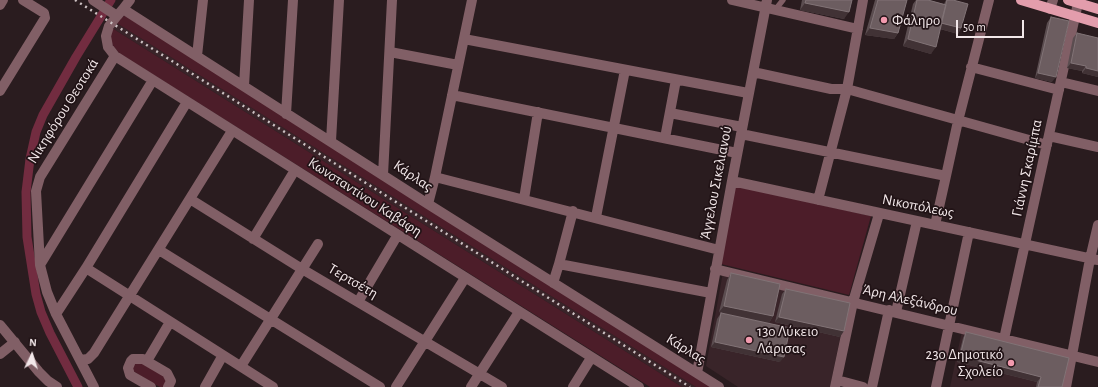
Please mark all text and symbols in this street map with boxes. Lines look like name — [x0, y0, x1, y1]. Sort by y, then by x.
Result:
place label: Φάληρο — [892, 11, 940, 29]
scale bar — [958, 12, 1026, 38]
marker: Φάληρο — [879, 15, 889, 25]
text: 50 m — [963, 21, 986, 33]
street label: Νικηφόρου Θεοτοκά — [23, 55, 103, 167]
street label: Γιάννη Σκαρίμπα — [1008, 118, 1046, 218]
street label: Άγγελου Σικελιανού — [696, 125, 736, 241]
street label: Κωνσταντίνου Καβάφη — [305, 153, 425, 241]
street label: Κάρλας — [390, 156, 436, 196]
street label: Νικοπόλεως — [881, 190, 955, 222]
street label: Τερτσέτη — [325, 260, 381, 302]
street label: Άρη Αλεξάνδρου — [860, 280, 960, 320]
place label: 13ο Λύκειο Λάρισας — [757, 322, 818, 357]
street label: Κάρλας — [663, 330, 709, 368]
north arrow — [12, 335, 52, 375]
marker: 13ο Λύκειο Λάρισας — [744, 335, 754, 345]
text: N — [29, 337, 37, 348]
place label: 23ο Δημοτικό Σχολείο — [926, 345, 1003, 380]
marker: 23ο Δημοτικό Σχολείο — [1006, 358, 1016, 368]

